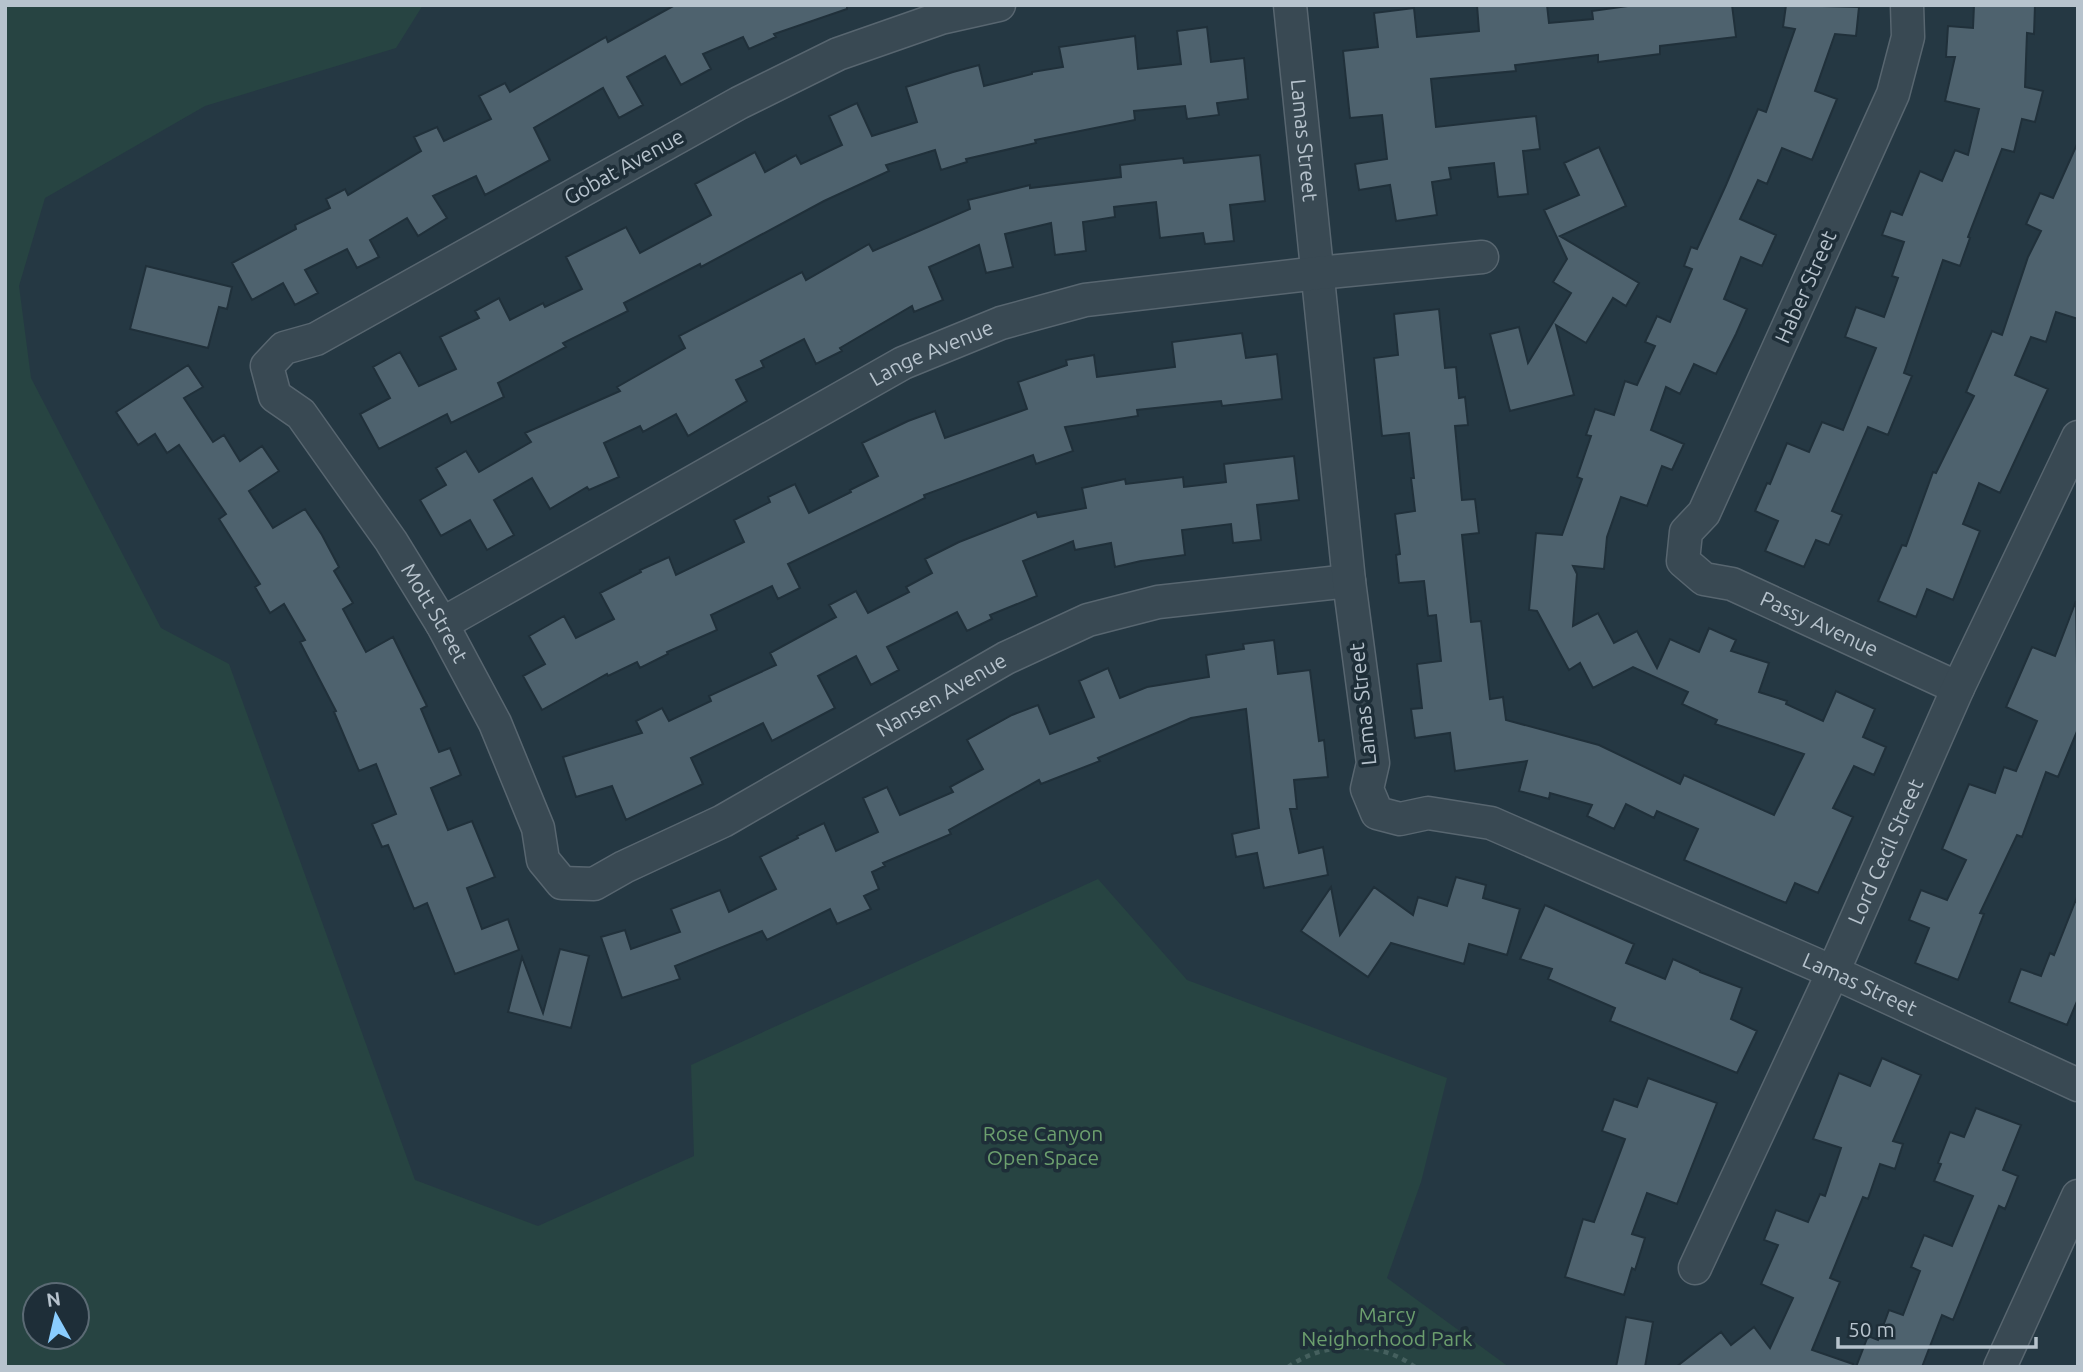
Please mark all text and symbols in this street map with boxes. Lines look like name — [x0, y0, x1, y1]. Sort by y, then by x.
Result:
street label: Lamas Street — [1287, 78, 1323, 203]
street label: Gobat Avenue — [559, 123, 688, 209]
street label: Haber Street — [1770, 227, 1841, 347]
street label: Lange Avenue — [865, 314, 997, 390]
street label: Mott Street — [397, 559, 473, 666]
street label: Passy Avenue — [1757, 586, 1882, 661]
street label: Lamas Street — [1344, 642, 1380, 767]
street label: Nansen Avenue — [872, 647, 1010, 741]
street label: Lord Cecil Street — [1843, 775, 1928, 928]
street label: Lamas Street — [1799, 947, 1921, 1020]
park label: Rose Canyon Open Space — [983, 1121, 1103, 1169]
north arrow — [21, 1281, 91, 1351]
text: N — [45, 1287, 62, 1311]
park label: Marcy Neighorhood Park — [1301, 1302, 1473, 1350]
scale bar — [1838, 1306, 2036, 1350]
text: 50 m — [1848, 1317, 1895, 1341]

